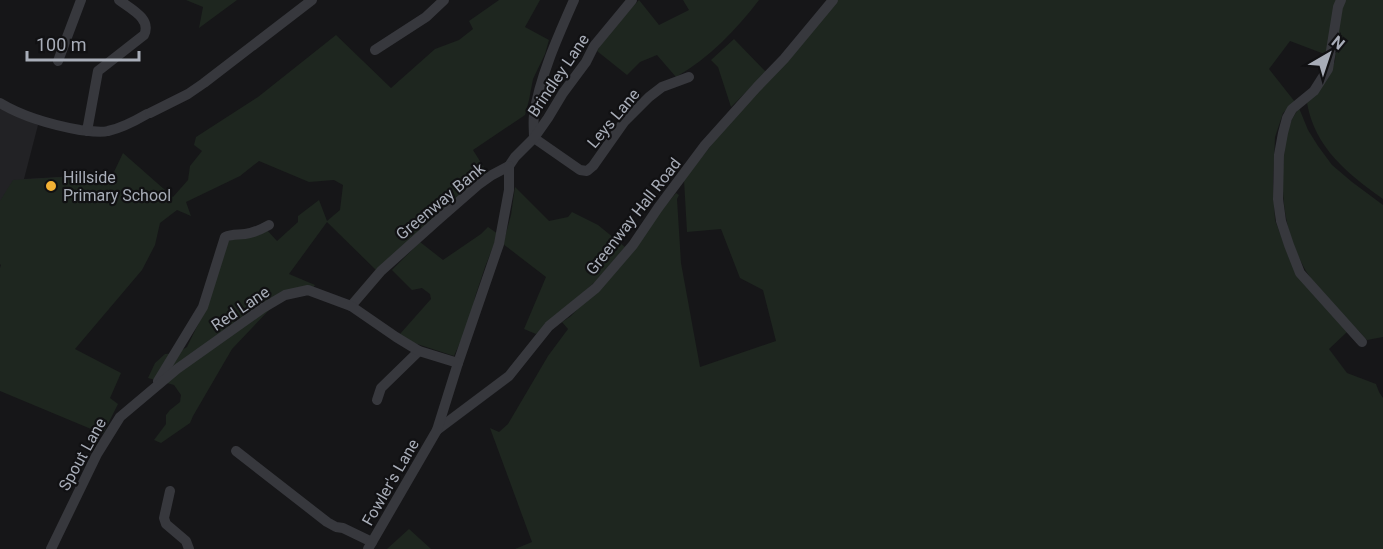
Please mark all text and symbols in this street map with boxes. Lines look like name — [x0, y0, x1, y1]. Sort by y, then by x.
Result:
scale bar — [27, 24, 140, 62]
north arrow — [1299, 24, 1359, 84]
street label: Brindley Lane — [524, 30, 593, 120]
text: N — [1328, 32, 1348, 54]
text: 100 m — [36, 34, 87, 55]
street label: Leys Lane — [583, 85, 644, 152]
street label: Greenway Hall Road — [582, 154, 685, 278]
street label: Greenway Bank — [392, 158, 489, 244]
place label: Hillside Primary School — [63, 168, 171, 205]
marker: Hillside Primary School — [44, 179, 58, 193]
street label: Red Lane — [208, 282, 273, 335]
street label: Spout Lane — [55, 415, 110, 494]
street label: Fowler's Lane — [358, 436, 423, 529]

